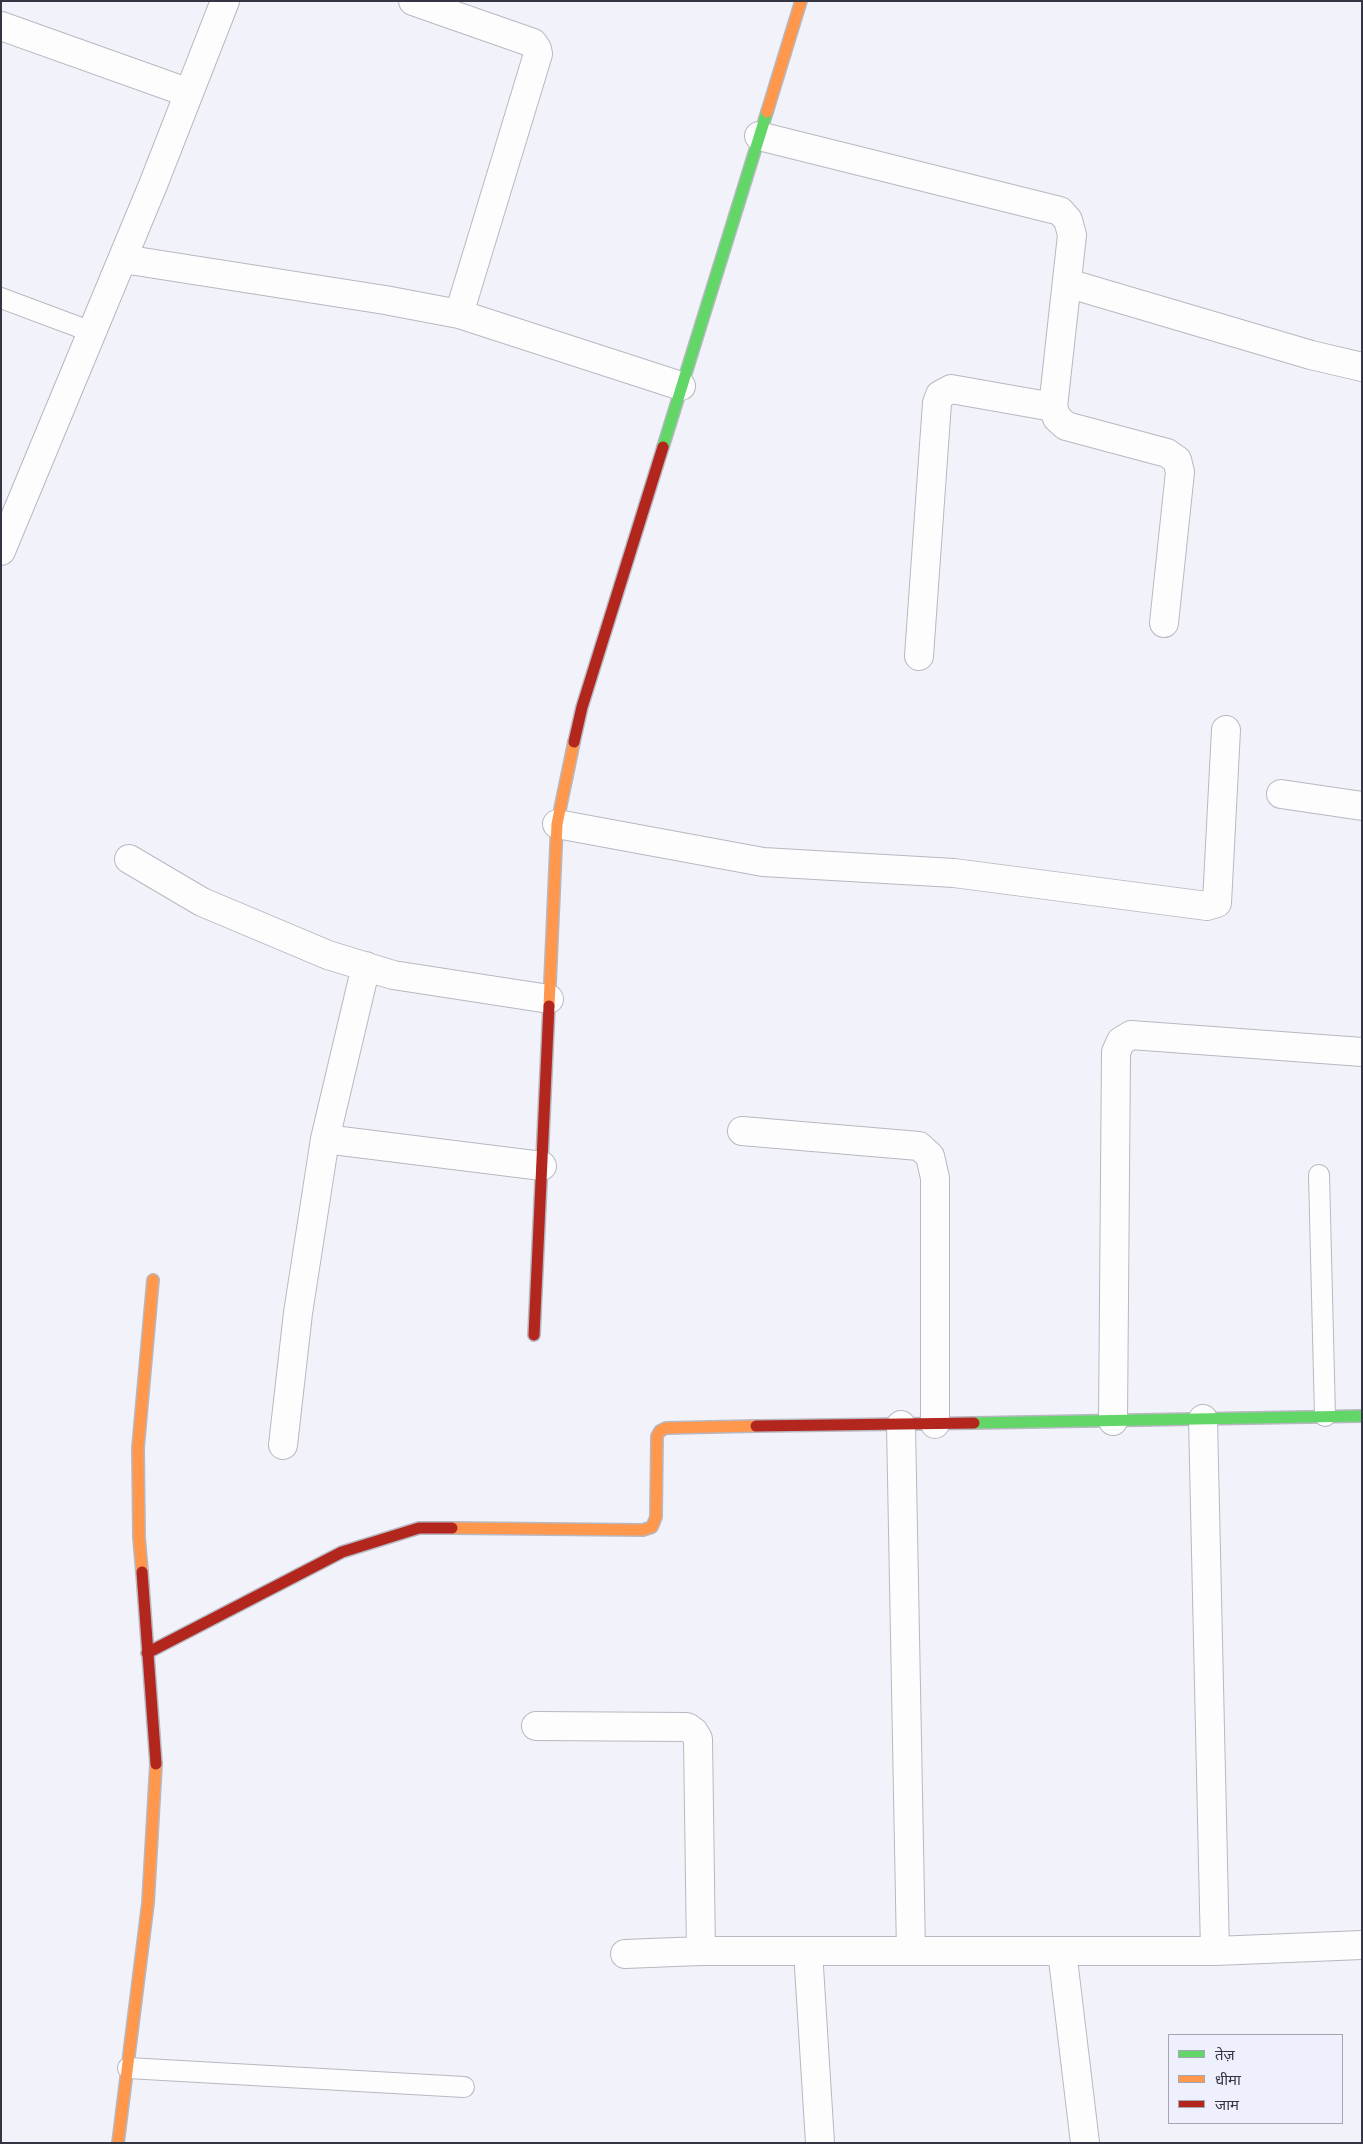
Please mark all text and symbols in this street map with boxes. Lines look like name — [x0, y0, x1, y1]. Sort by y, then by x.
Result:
legend — [1168, 2034, 1343, 2124]
text: तेज़ — [1215, 2042, 1235, 2065]
text: धीमा — [1215, 2067, 1241, 2090]
text: जाम — [1215, 2092, 1239, 2115]

